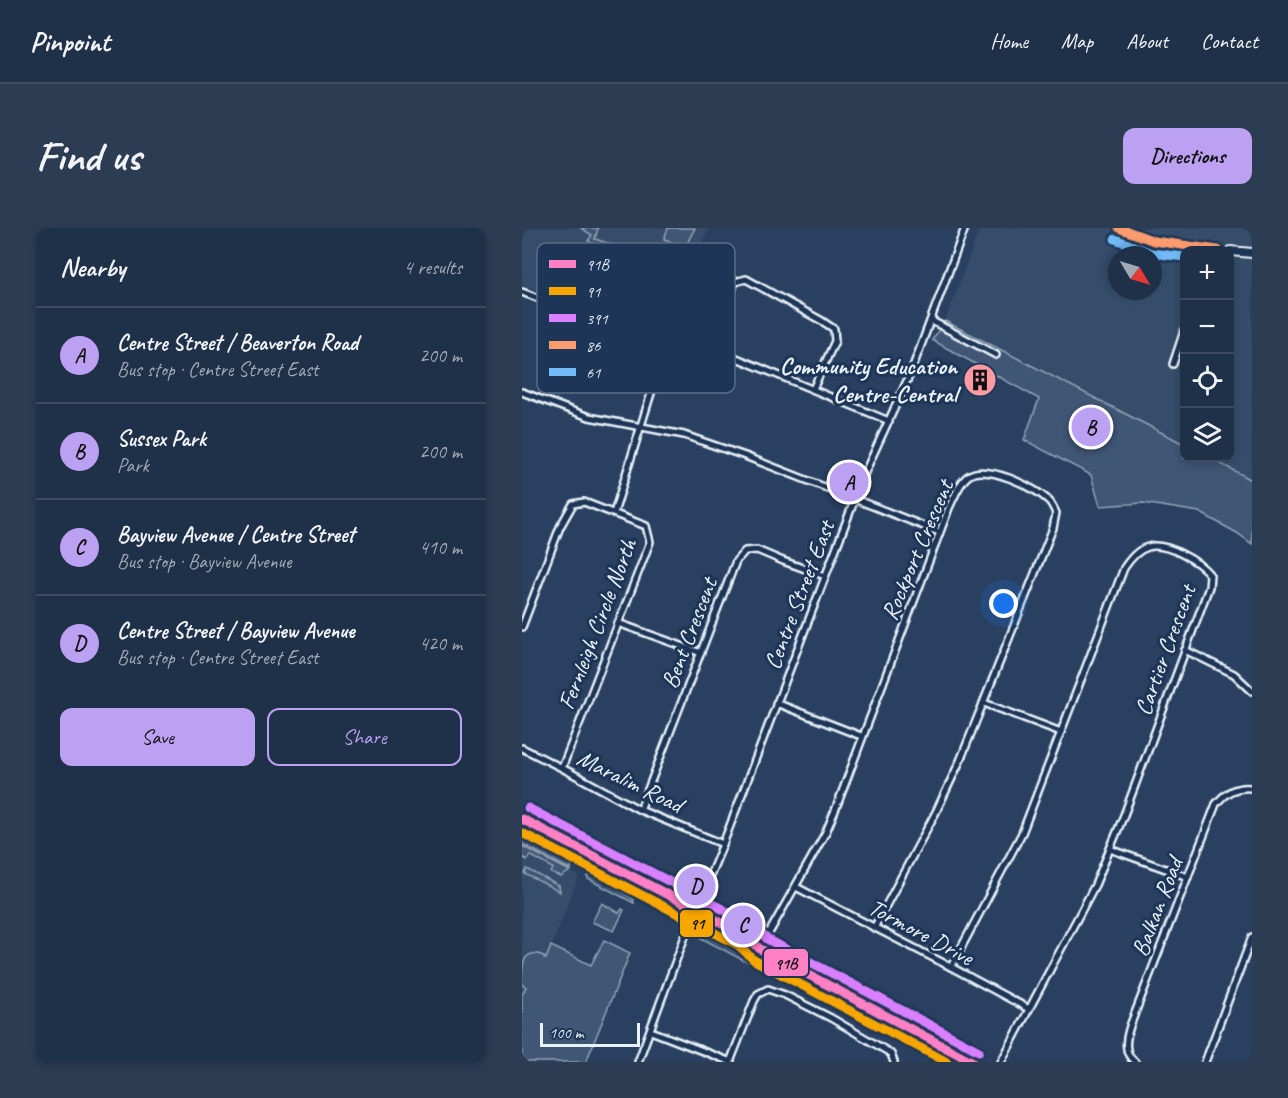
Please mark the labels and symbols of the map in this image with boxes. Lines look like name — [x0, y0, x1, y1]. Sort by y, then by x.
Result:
legend — [537, 243, 735, 393]
north arrow — [1108, 246, 1162, 300]
text: 91B — [586, 255, 610, 275]
text: 91 — [586, 282, 601, 302]
text: 391 — [586, 309, 608, 329]
text: 86 — [586, 336, 601, 356]
place label: Community Education Centre-Central — [780, 351, 962, 409]
building icon: Community Education Centre-Central — [962, 362, 998, 398]
text: 61 — [586, 363, 601, 383]
pin: B — [1072, 404, 1110, 450]
pin: A — [830, 460, 868, 504]
street label: Rockport Crescent — [874, 474, 961, 625]
street label: Centre Street East — [757, 515, 842, 674]
street label: Fernleigh Circle North — [551, 533, 644, 714]
street label: Bent Crescent — [654, 572, 725, 693]
street label: Cartier Crescent — [1128, 579, 1203, 719]
your location — [989, 589, 1018, 618]
street label: Maralim Road — [572, 743, 691, 821]
street label: Balkan Road — [1125, 850, 1191, 960]
pin: D — [676, 864, 716, 908]
street label: Tormore Drive — [863, 892, 981, 973]
pin: C — [724, 902, 762, 948]
line badge: 91 — [679, 909, 714, 938]
text: 91 — [690, 914, 706, 934]
line badge: 91B — [763, 948, 809, 977]
text: 91B — [775, 954, 799, 974]
scale bar — [540, 1020, 640, 1048]

